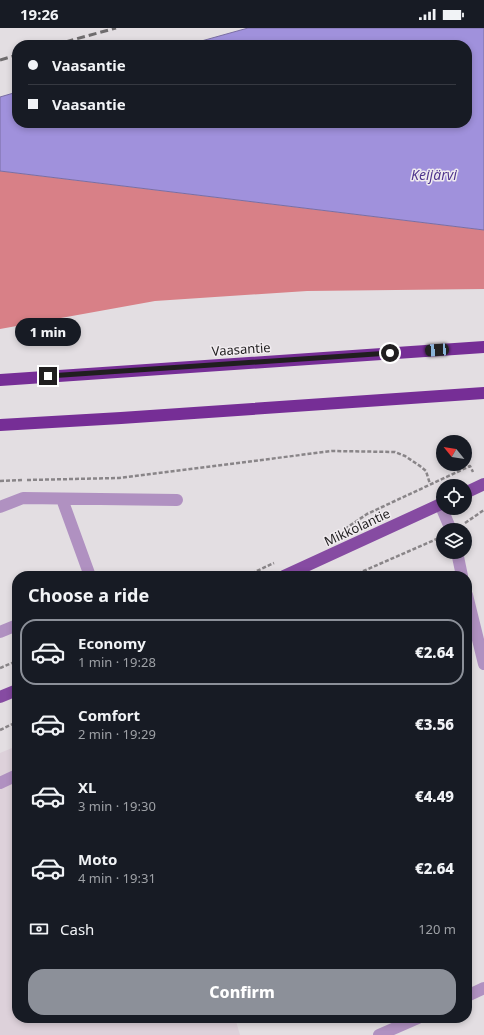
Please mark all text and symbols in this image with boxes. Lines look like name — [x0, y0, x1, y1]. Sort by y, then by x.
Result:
text: 19:26 — [20, 4, 59, 24]
text: Vaasantie — [52, 55, 126, 75]
text: Vaasantie — [52, 94, 126, 114]
water label: Keijärvi — [411, 165, 457, 184]
callout: 1 min — [15, 318, 81, 346]
text: 1 min — [30, 323, 66, 341]
street label: Vaasantie — [211, 338, 271, 360]
car — [425, 343, 449, 357]
route start — [381, 344, 399, 362]
route end — [39, 367, 57, 385]
north arrow — [436, 435, 472, 471]
map controls — [436, 435, 472, 559]
button: locate — [436, 479, 472, 515]
street label: Mikkolantie — [321, 504, 393, 550]
button: layers — [436, 523, 472, 559]
text: Choose a ride — [28, 583, 149, 607]
text: Economy — [78, 633, 146, 653]
icon: car — [30, 634, 66, 670]
text: €2.64 — [415, 642, 454, 662]
text: 1 min · 19:28 — [78, 653, 156, 671]
text: Comfort — [78, 705, 140, 725]
icon: car — [30, 706, 66, 742]
text: €3.56 — [415, 714, 454, 734]
text: 2 min · 19:29 — [78, 725, 156, 743]
text: XL — [78, 777, 96, 797]
icon: car — [30, 778, 66, 814]
text: €4.49 — [415, 786, 454, 806]
text: 3 min · 19:30 — [78, 797, 156, 815]
text: Moto — [78, 849, 117, 869]
icon: car — [30, 850, 66, 886]
text: €2.64 — [415, 858, 454, 878]
text: 4 min · 19:31 — [78, 869, 156, 887]
icon: cash — [28, 918, 50, 940]
text: Cash — [60, 919, 94, 939]
text: 120 m — [418, 920, 456, 938]
button: Confirm — [28, 969, 456, 1015]

